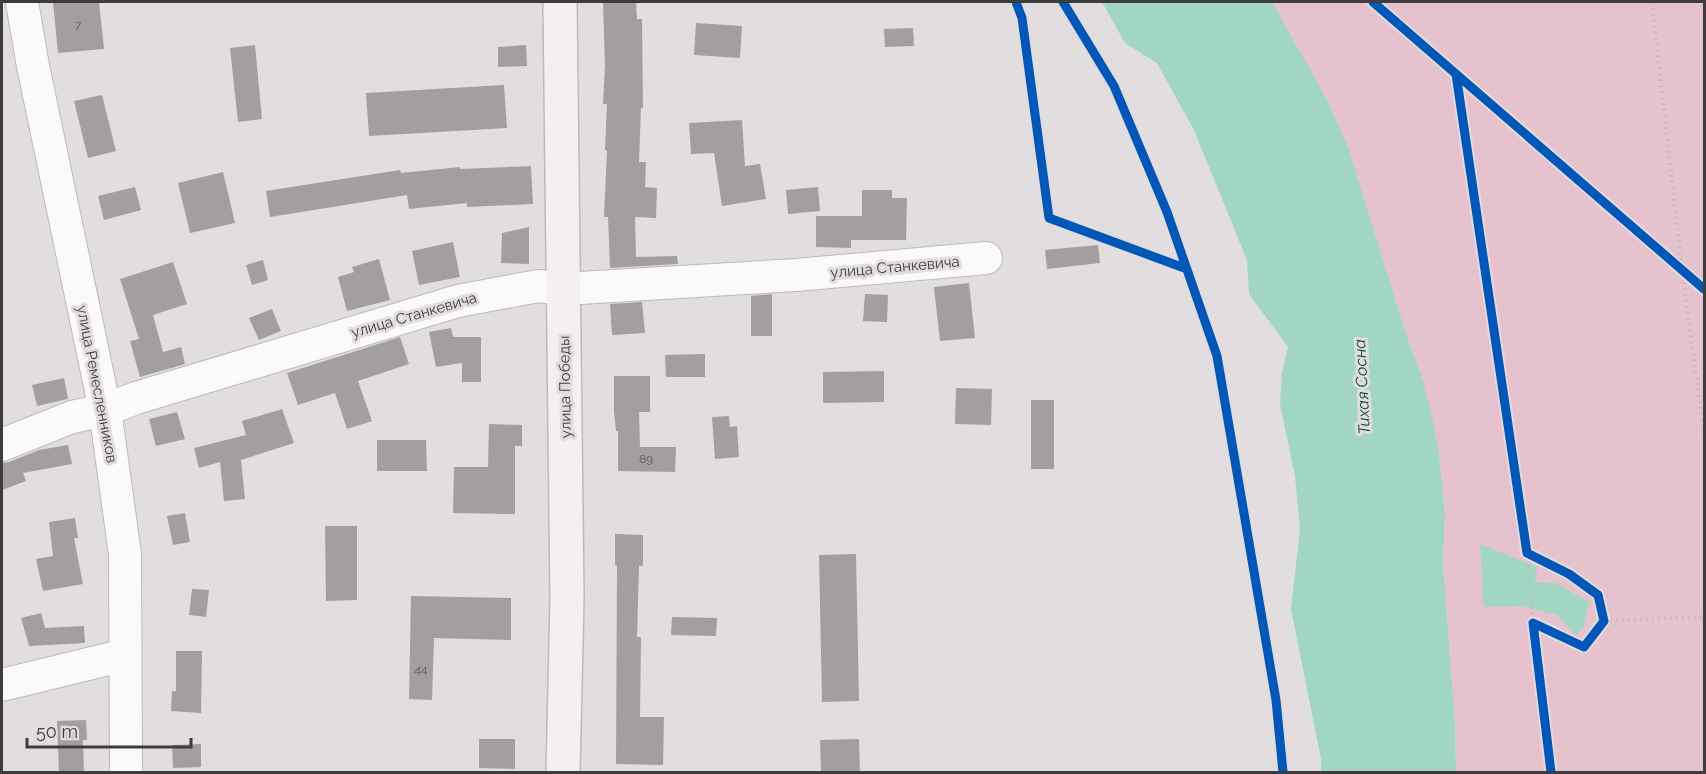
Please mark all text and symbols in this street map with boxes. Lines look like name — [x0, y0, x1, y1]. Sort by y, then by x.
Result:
house number: 7 — [75, 18, 82, 32]
street label: улица Станкевича — [830, 252, 960, 282]
street label: улица Станкевича — [349, 288, 479, 342]
street label: улица Ремесленников — [73, 304, 121, 464]
street label: улица Победы — [555, 335, 575, 439]
water label: Тихая Сосна — [1350, 338, 1374, 435]
house number: 89 — [639, 452, 653, 466]
house number: 44 — [414, 662, 428, 676]
scale bar — [27, 711, 190, 749]
text: 50 m — [36, 721, 78, 742]

